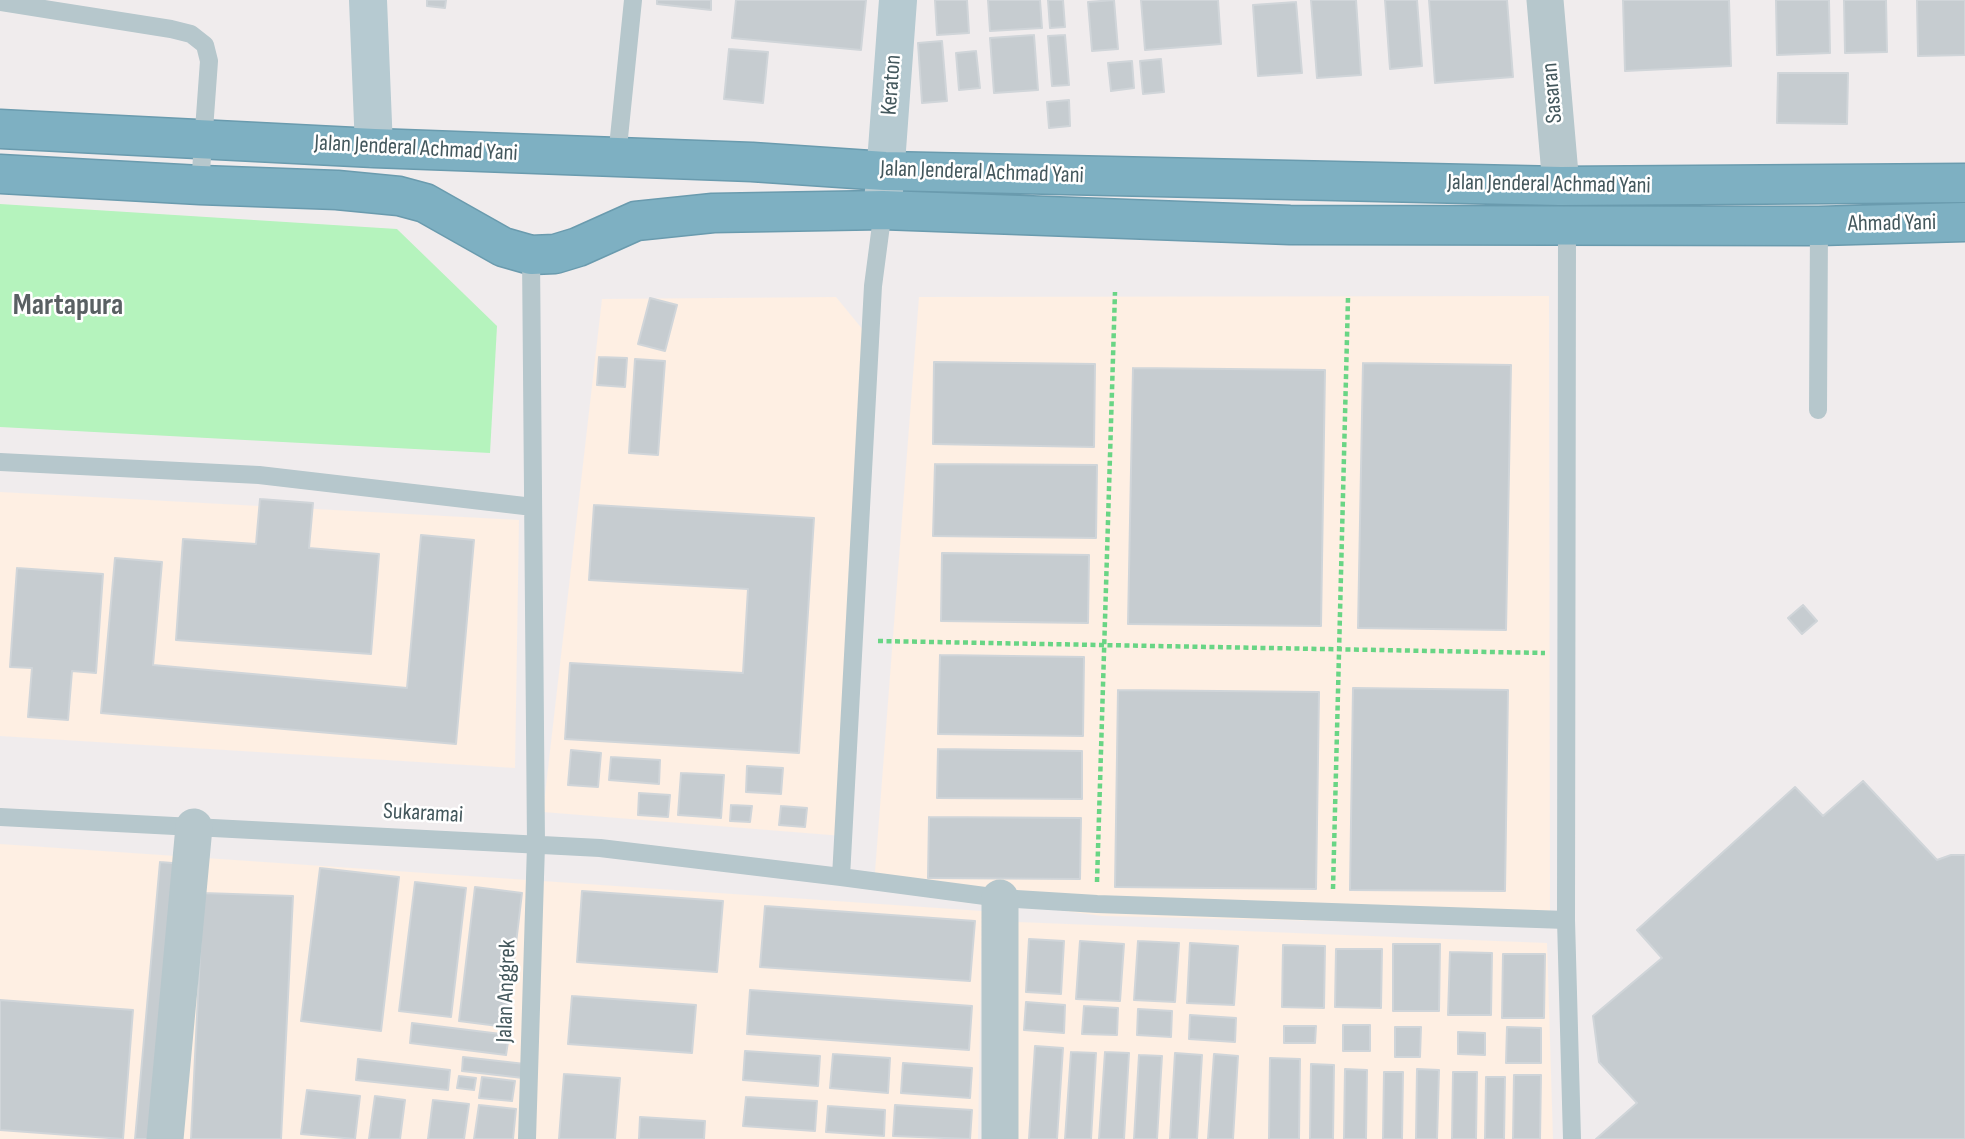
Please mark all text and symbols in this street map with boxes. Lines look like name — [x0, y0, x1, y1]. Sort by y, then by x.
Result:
street label: Keraton — [876, 54, 908, 116]
street label: Sasaran — [1537, 62, 1569, 124]
street label: Jalan Jenderal Achmad Yani — [314, 130, 518, 168]
street label: Jalan Jenderal Achmad Yani — [880, 156, 1084, 190]
street label: Jalan Jenderal Achmad Yani — [1447, 169, 1651, 201]
street label: Ahmad Yani — [1848, 209, 1936, 239]
district label: Martapura — [13, 288, 123, 324]
street label: Sukaramai — [382, 798, 464, 830]
street label: Jalan Anggrek — [491, 939, 523, 1043]

